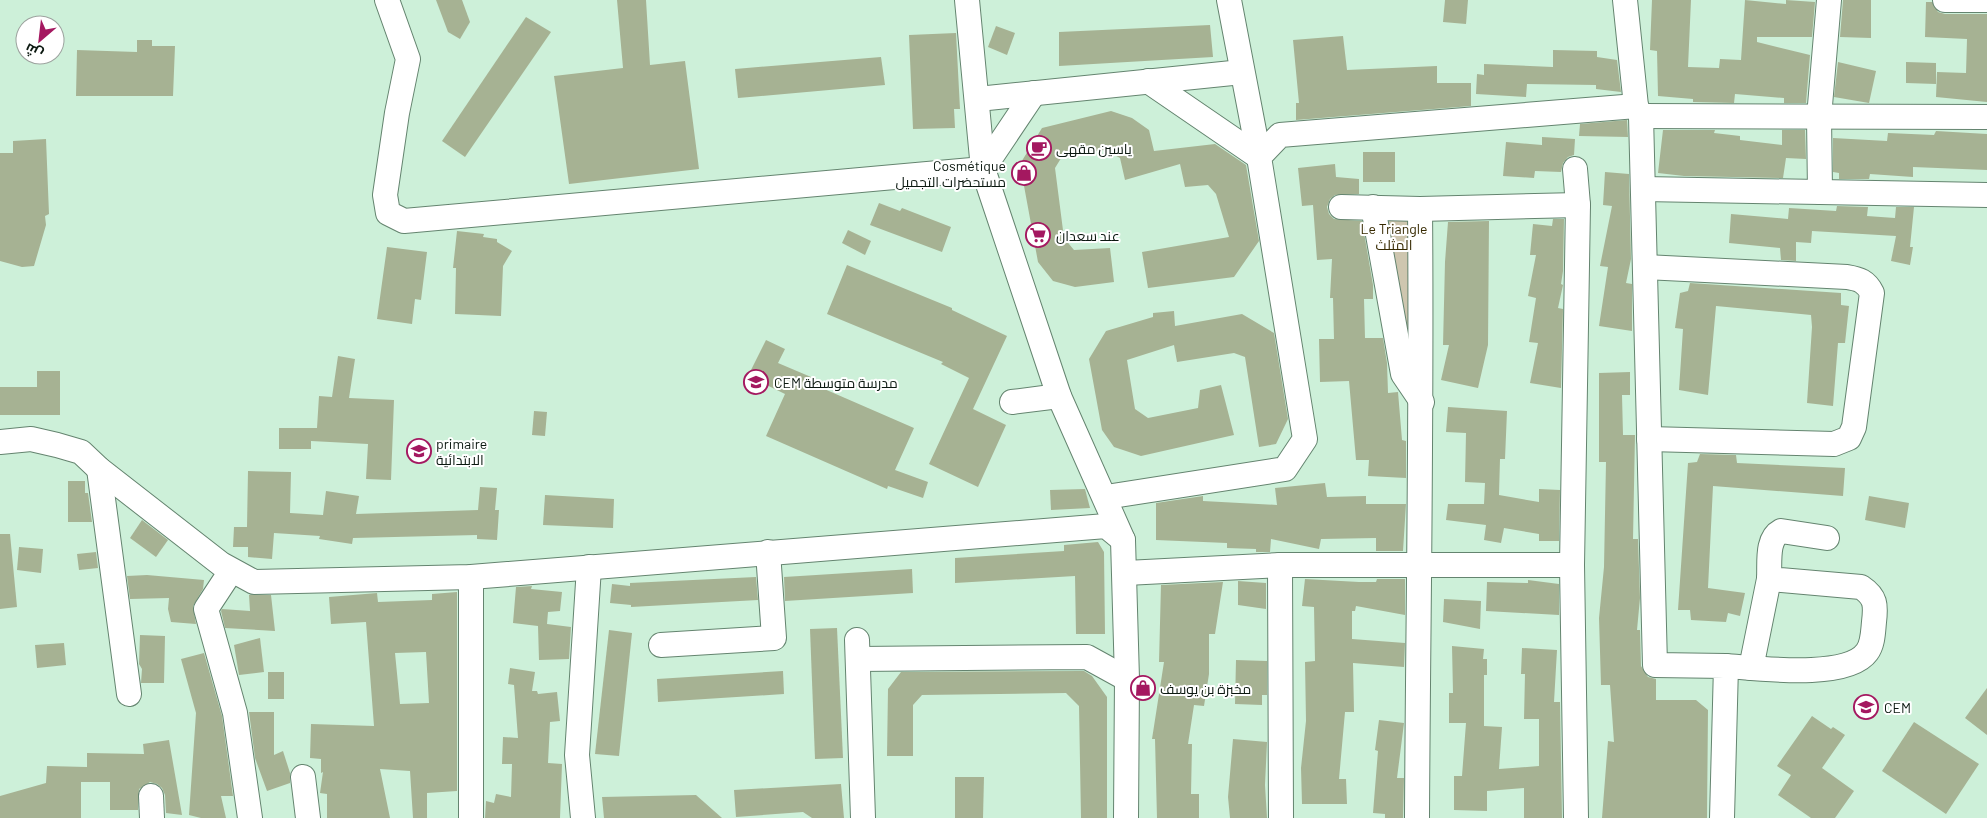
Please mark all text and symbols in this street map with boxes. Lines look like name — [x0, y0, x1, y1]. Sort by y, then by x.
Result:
north arrow — [15, 15, 65, 65]
text: ش — [22, 39, 46, 64]
cafe icon: ياسين مقهى — [1026, 135, 1052, 161]
place label: ياسين مقهى — [1056, 140, 1132, 157]
place label: Cosmétique مستحضرات التجميل — [896, 157, 1006, 190]
shop icon: Cosmétique مستحضرات التجميل — [1011, 160, 1037, 186]
park label: Le Triangle المثلث — [1361, 220, 1427, 253]
supermarket icon: عند سعدان — [1025, 222, 1051, 248]
place label: عند سعدان — [1056, 227, 1120, 244]
school or university icon: CEM مدرسة متوسطة — [743, 369, 769, 395]
place label: CEM مدرسة متوسطة — [774, 374, 898, 391]
place label: primaire الابتدائية — [436, 435, 487, 468]
school or university icon: primaire الابتدائية — [406, 438, 432, 464]
shop icon: مخبزة بن یوسف — [1130, 675, 1156, 701]
place label: مخبزة بن یوسف — [1160, 680, 1251, 697]
school or university icon: CEM — [1853, 694, 1879, 720]
place label: CEM — [1884, 699, 1911, 716]

